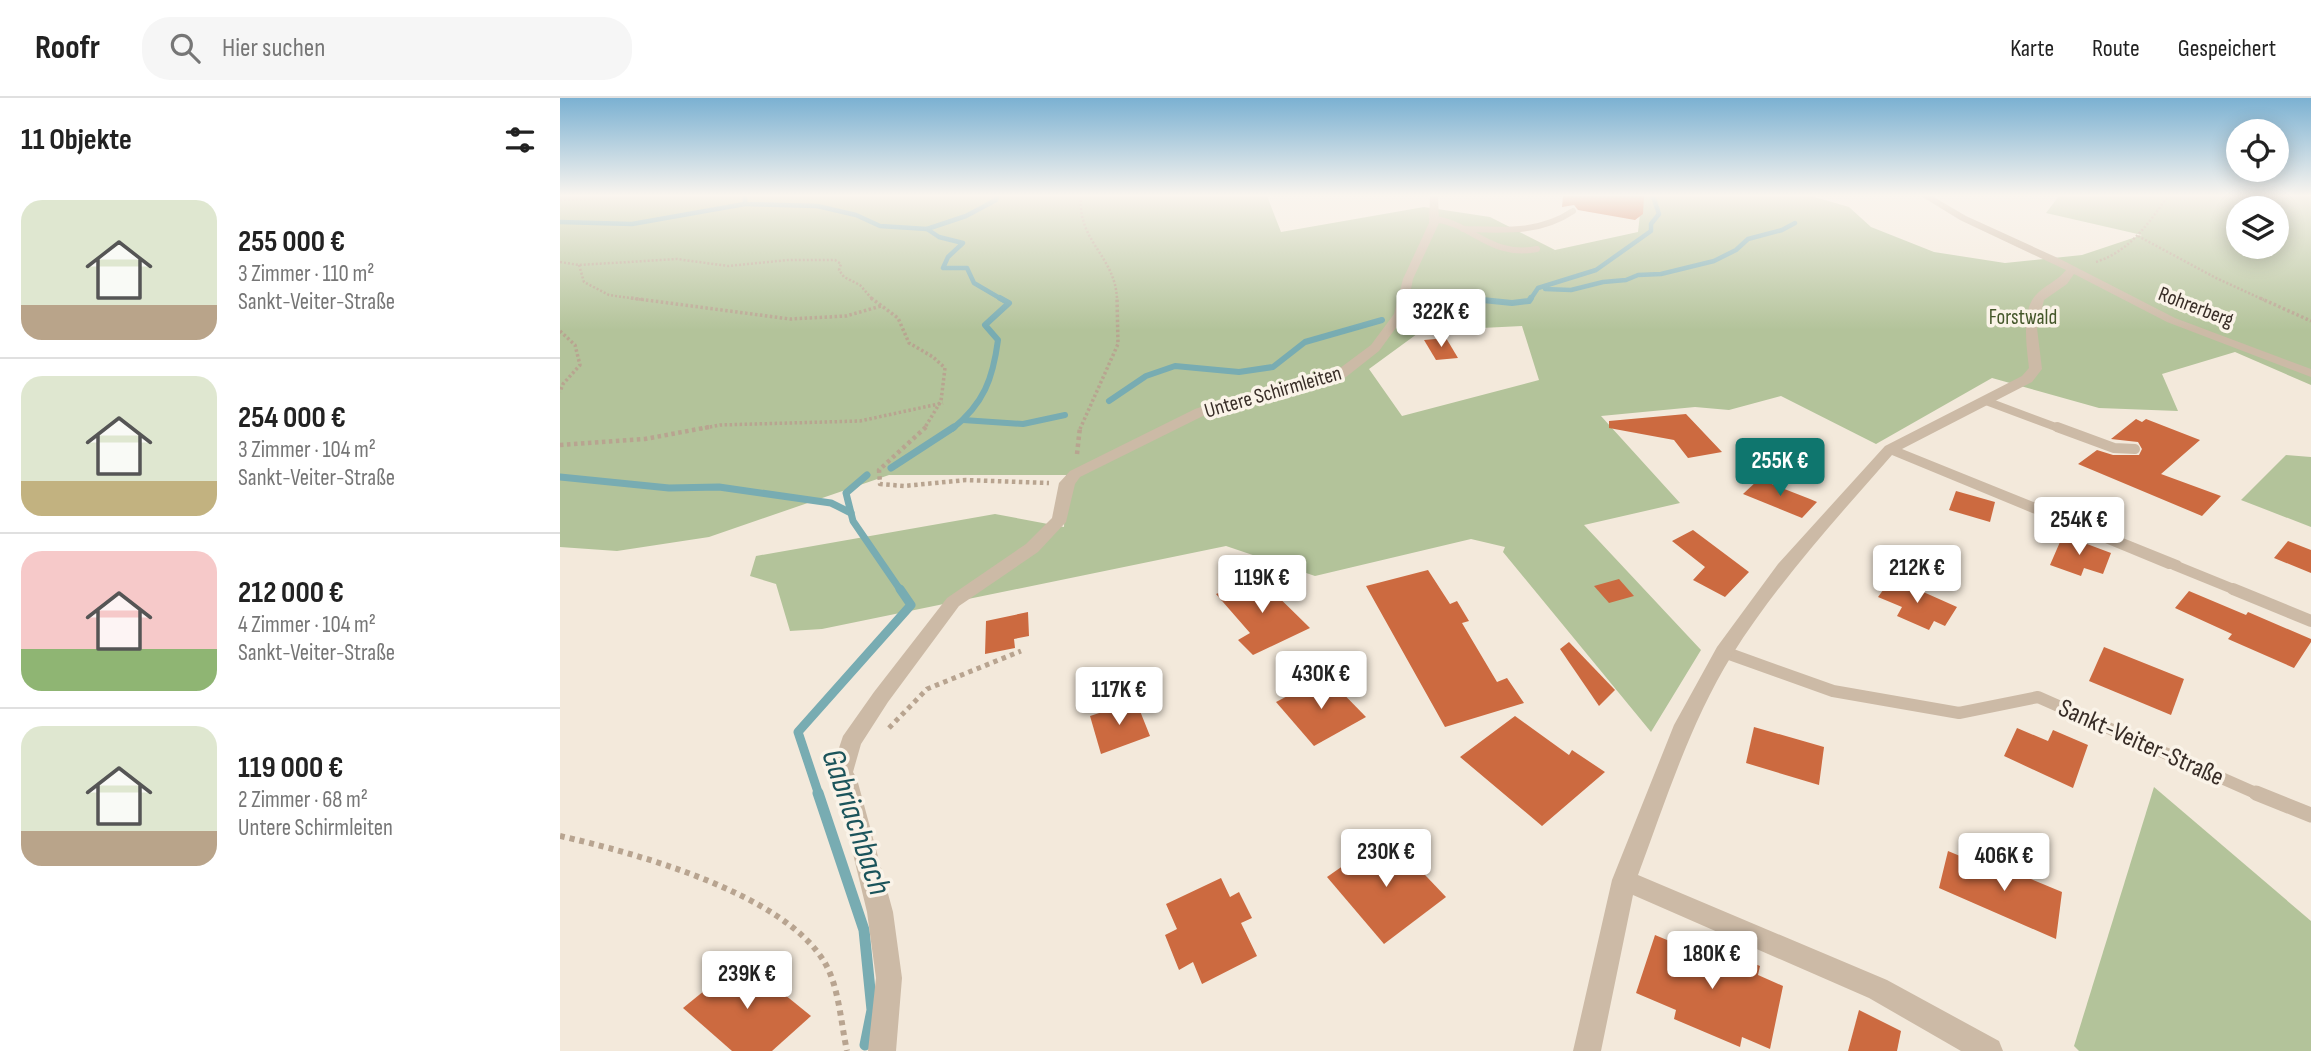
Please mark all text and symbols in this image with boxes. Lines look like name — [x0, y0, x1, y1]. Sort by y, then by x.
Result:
search box — [142, 17, 632, 80]
text: Roofr — [35, 28, 100, 68]
icon: search — [166, 29, 204, 67]
text: Hier suchen — [222, 33, 325, 64]
text: Karte — [2010, 34, 2054, 63]
text: Route — [2092, 34, 2140, 63]
text: Gespeichert — [2178, 34, 2276, 63]
map controls — [2226, 119, 2289, 259]
button: locate — [2226, 119, 2289, 182]
icon: filters — [501, 121, 539, 159]
text: 11 Objekte — [21, 122, 132, 158]
button: layers — [2226, 196, 2289, 259]
text: 255 000 € — [238, 224, 345, 260]
icon: home — [77, 228, 161, 312]
text: 3 Zimmer · 110 m² — [238, 260, 374, 288]
street label: Rohrerberg — [2155, 281, 2237, 333]
text: Sankt-Veiter-Straße — [238, 288, 395, 316]
pin: 322K € — [1384, 289, 1498, 349]
text: 322K € — [1412, 298, 1470, 326]
park label: Forstwald — [1989, 305, 2057, 330]
street label: Untere Schirmleiten — [1202, 360, 1344, 424]
text: 254 000 € — [238, 400, 346, 436]
icon: home — [77, 404, 161, 488]
text: 3 Zimmer · 104 m² — [238, 436, 376, 464]
pin: 255K € — [1723, 438, 1837, 498]
text: 255K € — [1752, 447, 1808, 475]
text: Sankt-Veiter-Straße — [238, 464, 395, 492]
pin: 254K € — [2022, 498, 2136, 557]
text: 254K € — [2050, 506, 2108, 534]
pin: 212K € — [1860, 546, 1974, 605]
text: 212K € — [1889, 554, 1945, 582]
pin: 119K € — [1205, 556, 1319, 615]
text: 119K € — [1234, 564, 1290, 592]
text: 212 000 € — [238, 575, 344, 611]
icon: home — [77, 579, 161, 663]
text: 4 Zimmer · 104 m² — [238, 611, 376, 639]
text: Sankt-Veiter-Straße — [238, 639, 395, 667]
pin: 430K € — [1264, 652, 1378, 711]
text: 430K € — [1292, 660, 1350, 688]
pin: 117K € — [1062, 668, 1176, 727]
text: 117K € — [1092, 676, 1146, 704]
street label: Sankt-Veiter-Straße — [2054, 693, 2228, 793]
water label: Gabriachbach — [812, 744, 900, 900]
text: 119 000 € — [238, 750, 343, 786]
icon: home — [77, 754, 161, 838]
text: 2 Zimmer · 68 m² — [238, 786, 368, 814]
text: Untere Schirmleiten — [238, 814, 393, 842]
pin: 230K € — [1329, 830, 1443, 889]
pin: 406K € — [1947, 834, 2061, 893]
text: 230K € — [1357, 838, 1415, 866]
text: 406K € — [1974, 842, 2034, 870]
pin: 180K € — [1655, 932, 1769, 991]
text: 180K € — [1683, 940, 1741, 968]
pin: 239K € — [690, 951, 804, 1011]
text: 239K € — [718, 960, 776, 988]

